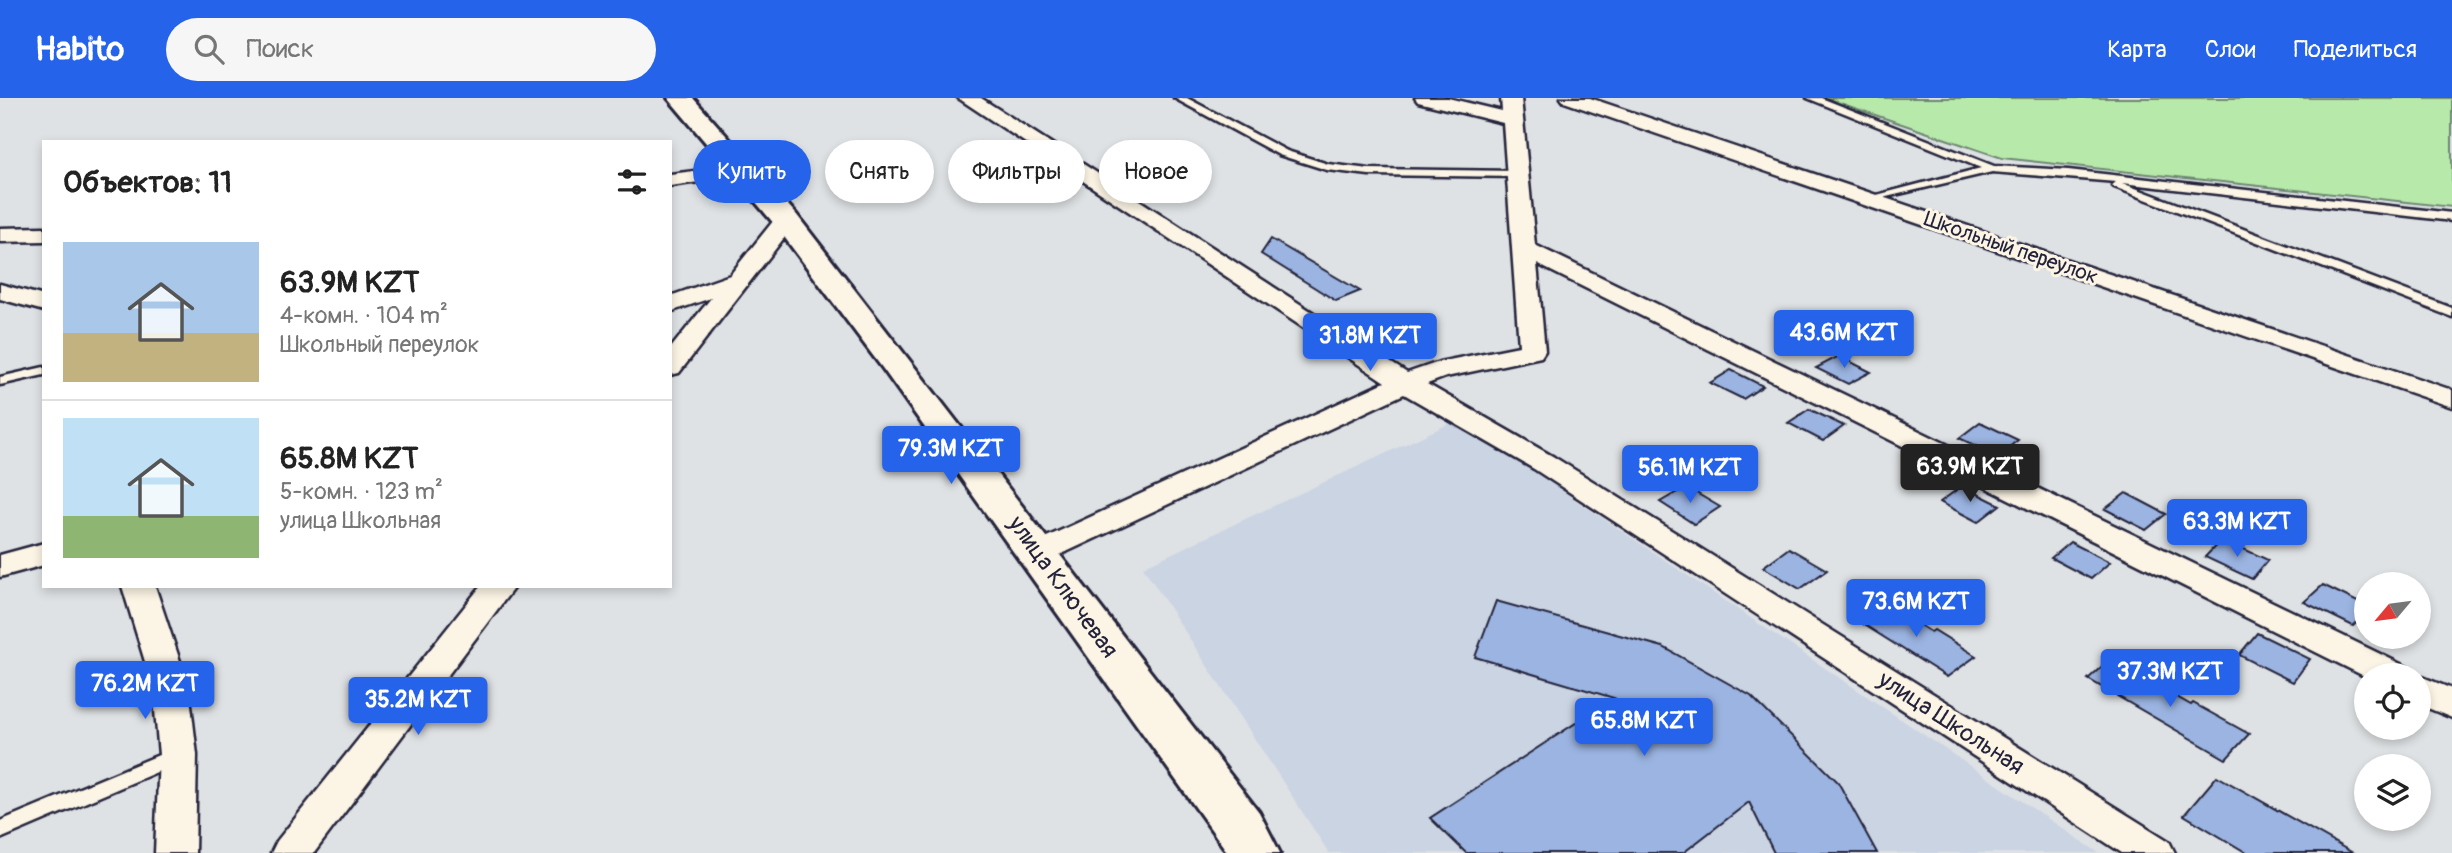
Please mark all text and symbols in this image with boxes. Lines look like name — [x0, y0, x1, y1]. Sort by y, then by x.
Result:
search box — [166, 18, 656, 81]
text: Habito — [35, 29, 124, 70]
icon: search — [190, 30, 228, 68]
text: Поиск — [246, 33, 314, 65]
text: Карта — [2107, 35, 2167, 64]
text: Слои — [2205, 35, 2256, 64]
text: Поделиться — [2294, 35, 2417, 64]
chip: Купить — [693, 140, 811, 203]
chip: Снять — [825, 140, 934, 203]
chip: Фильтры — [948, 140, 1085, 203]
chip: Новое — [1099, 140, 1212, 203]
icon: filters — [613, 163, 651, 201]
text: Объектов: 11 — [63, 164, 232, 201]
street label: Школьный переулок — [1921, 206, 2102, 290]
text: 63.9M KZT — [280, 264, 420, 301]
icon: home — [119, 270, 203, 354]
text: 4-комн. · 104 m² — [280, 301, 448, 330]
pin: 43.6M KZT — [1764, 310, 1924, 370]
pin: 31.8M KZT — [1290, 314, 1450, 373]
text: 43.6M KZT — [1790, 318, 1898, 347]
text: 31.8M KZT — [1319, 321, 1421, 350]
text: Школьный переулок — [280, 330, 479, 359]
pin: 79.3M KZT — [871, 426, 1031, 486]
text: 79.3M KZT — [898, 434, 1004, 463]
text: 65.8M KZT — [280, 440, 419, 477]
pin: 63.9M KZT — [1890, 444, 2050, 504]
icon: home — [119, 446, 203, 530]
pin: 56.1M KZT — [1610, 446, 1770, 505]
text: 63.9M KZT — [1917, 452, 2023, 481]
text: 56.1M KZT — [1638, 453, 1742, 482]
text: 5-комн. · 123 m² — [280, 477, 443, 506]
pin: 63.3M KZT — [2157, 500, 2317, 559]
text: улица Школьная — [280, 506, 441, 535]
text: 63.3M KZT — [2183, 507, 2291, 536]
street label: улица Ключевая — [1001, 510, 1124, 664]
north arrow — [2354, 572, 2431, 649]
map controls — [2354, 572, 2431, 831]
pin: 73.6M KZT — [1836, 580, 1996, 639]
text: 73.6M KZT — [1862, 587, 1970, 616]
pin: 37.3M KZT — [2090, 650, 2250, 709]
text: 37.3M KZT — [2117, 657, 2223, 686]
pin: 76.2M KZT — [65, 662, 225, 721]
button: locate — [2354, 663, 2431, 740]
street label: улица Школьная — [1872, 665, 2029, 781]
text: 76.2M KZT — [91, 669, 199, 698]
pin: 35.2M KZT — [338, 678, 498, 737]
text: 35.2M KZT — [364, 685, 472, 714]
pin: 65.8M KZT — [1564, 698, 1724, 758]
text: 65.8M KZT — [1591, 706, 1697, 735]
button: layers — [2354, 754, 2431, 831]

